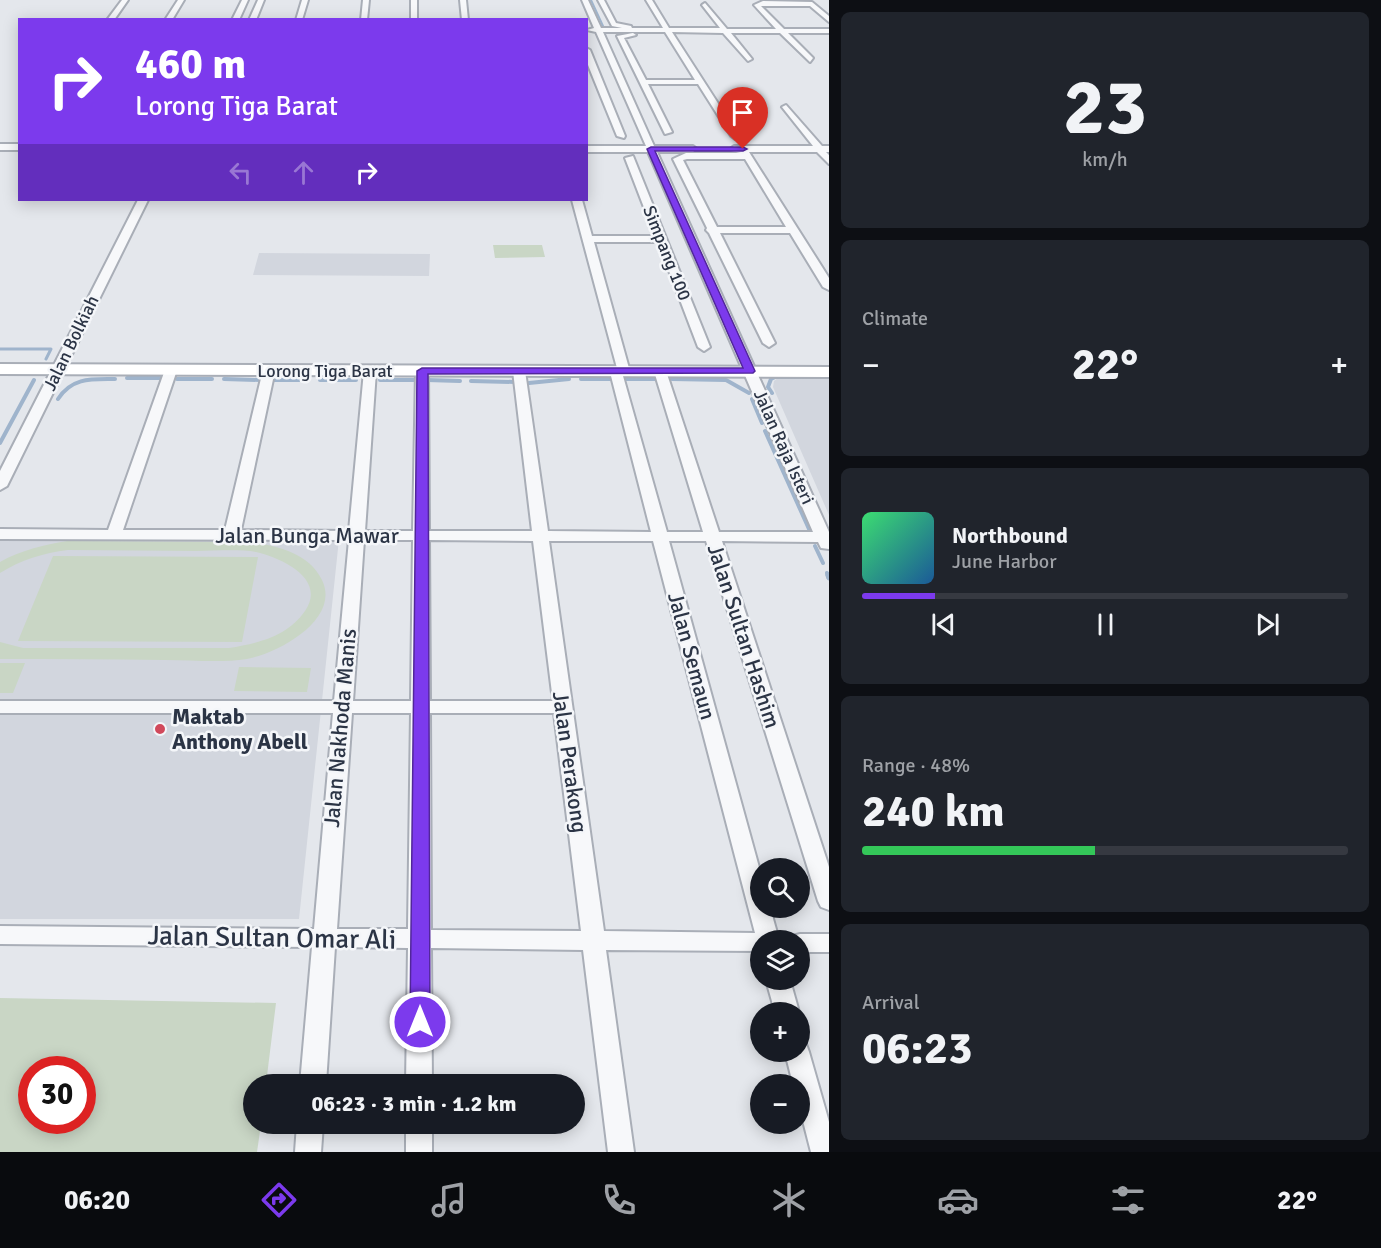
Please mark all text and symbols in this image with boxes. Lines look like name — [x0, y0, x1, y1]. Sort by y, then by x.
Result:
text: 460 m — [135, 39, 246, 90]
icon: right — [36, 42, 114, 120]
text: 23 — [1063, 60, 1147, 156]
pin — [717, 87, 768, 149]
text: Lorong Tiga Barat — [135, 90, 338, 123]
icon: arrive — [726, 96, 759, 129]
text: km/h — [1082, 147, 1128, 172]
icon: left — [224, 156, 257, 189]
icon: ahead — [287, 156, 320, 189]
icon: right — [350, 156, 383, 189]
street label: Simpang 100 — [638, 202, 696, 304]
street label: Jalan Bolkiah — [38, 292, 104, 394]
text: Climate — [862, 306, 928, 331]
text: 22° — [1072, 337, 1138, 392]
text: − — [862, 345, 880, 386]
text: + — [1330, 345, 1348, 386]
street label: Lorong Tiga Barat — [257, 360, 393, 382]
street label: Jalan Raja Isteri — [749, 386, 819, 508]
street label: Jalan Bunga Mawar — [215, 522, 399, 549]
text: Northbound — [952, 522, 1068, 549]
street label: Jalan Sultan Hashim — [701, 540, 787, 732]
text: June Harbor — [952, 549, 1057, 574]
street label: Jalan Semaun — [662, 589, 722, 723]
icon: previous — [927, 608, 960, 641]
icon: pause — [1089, 608, 1122, 641]
icon: next — [1251, 608, 1284, 641]
street label: Jalan Nakhoda Manis — [318, 627, 362, 829]
street label: Jalan Perakong — [547, 690, 593, 834]
place label: Maktab Anthony Abell — [172, 703, 308, 755]
marker: Maktab Anthony Abell — [153, 722, 167, 736]
text: Range · 48% — [862, 753, 970, 778]
text: 240 km — [862, 784, 1005, 839]
map controls — [750, 858, 810, 1134]
button: search — [750, 858, 810, 918]
street label: Jalan Sultan Omar Ali — [147, 919, 397, 957]
button: layers — [750, 930, 810, 990]
position arrow — [388, 990, 452, 1054]
text: Arrival — [862, 990, 920, 1015]
button: + — [750, 1002, 810, 1062]
text: 06:23 — [862, 1021, 972, 1076]
speed limit sign: 30 — [18, 1056, 96, 1134]
button: − — [750, 1074, 810, 1134]
text: 06:23 · 3 min · 1.2 km — [311, 1090, 517, 1117]
icon: directions — [258, 1179, 300, 1221]
icon: music — [428, 1179, 470, 1221]
icon: phone — [598, 1179, 640, 1221]
icon: climate — [768, 1179, 810, 1221]
icon: car — [937, 1179, 979, 1221]
icon: filters — [1107, 1179, 1149, 1221]
text: 06:20 — [64, 1184, 130, 1217]
text: 22° — [1277, 1184, 1317, 1217]

